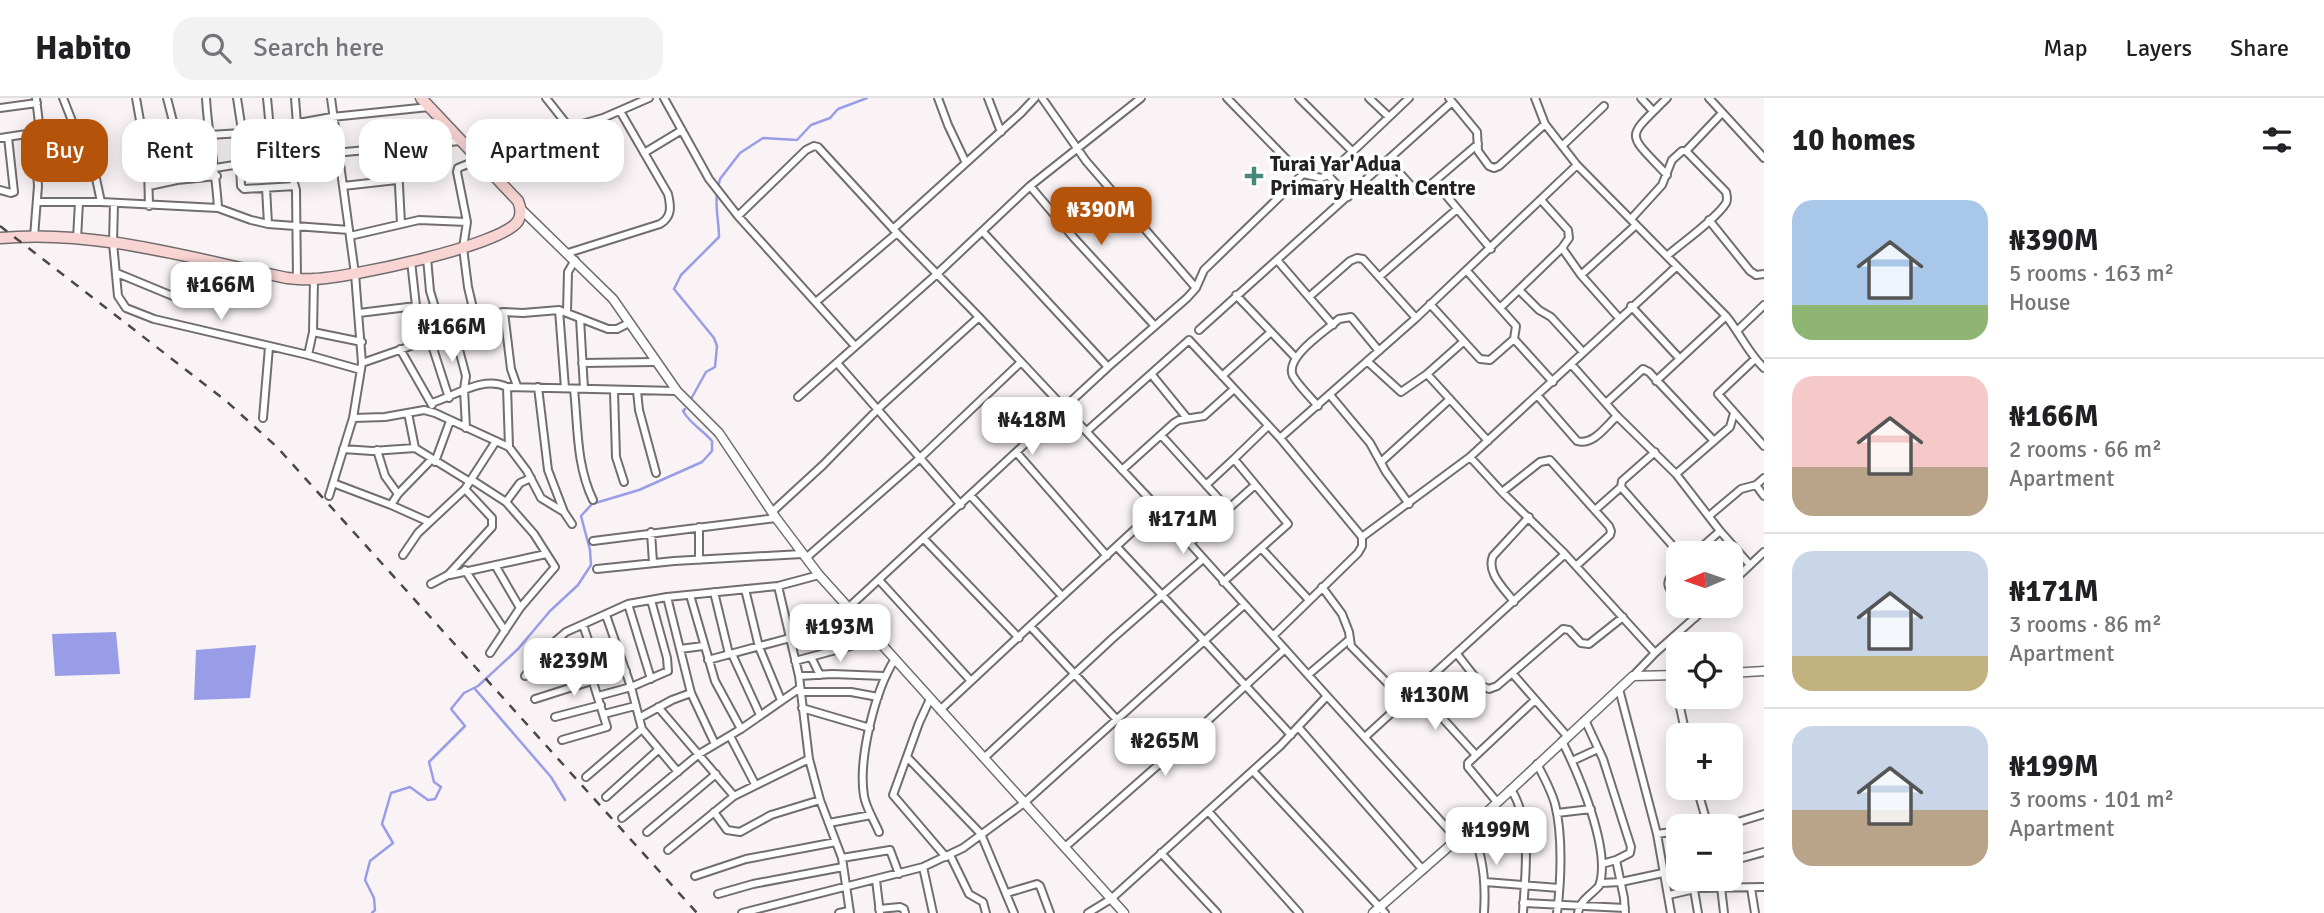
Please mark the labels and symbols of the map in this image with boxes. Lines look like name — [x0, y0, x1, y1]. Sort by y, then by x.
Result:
place label: Turai Yar'Adua Primary Health Centre — [1270, 151, 1476, 201]
marker: Turai Yar'Adua Primary Health Centre — [1244, 166, 1264, 186]
pin: ₦390M — [1052, 188, 1150, 247]
pin: ₦166M — [172, 262, 270, 322]
pin: ₦166M — [403, 304, 501, 364]
pin: ₦418M — [983, 398, 1081, 457]
pin: ₦171M — [1134, 496, 1232, 556]
north arrow — [1666, 541, 1743, 618]
pin: ₦193M — [791, 604, 889, 664]
pin: ₦239M — [525, 638, 623, 698]
pin: ₦130M — [1386, 672, 1484, 732]
pin: ₦265M — [1116, 718, 1214, 778]
pin: ₦199M — [1447, 808, 1545, 867]

